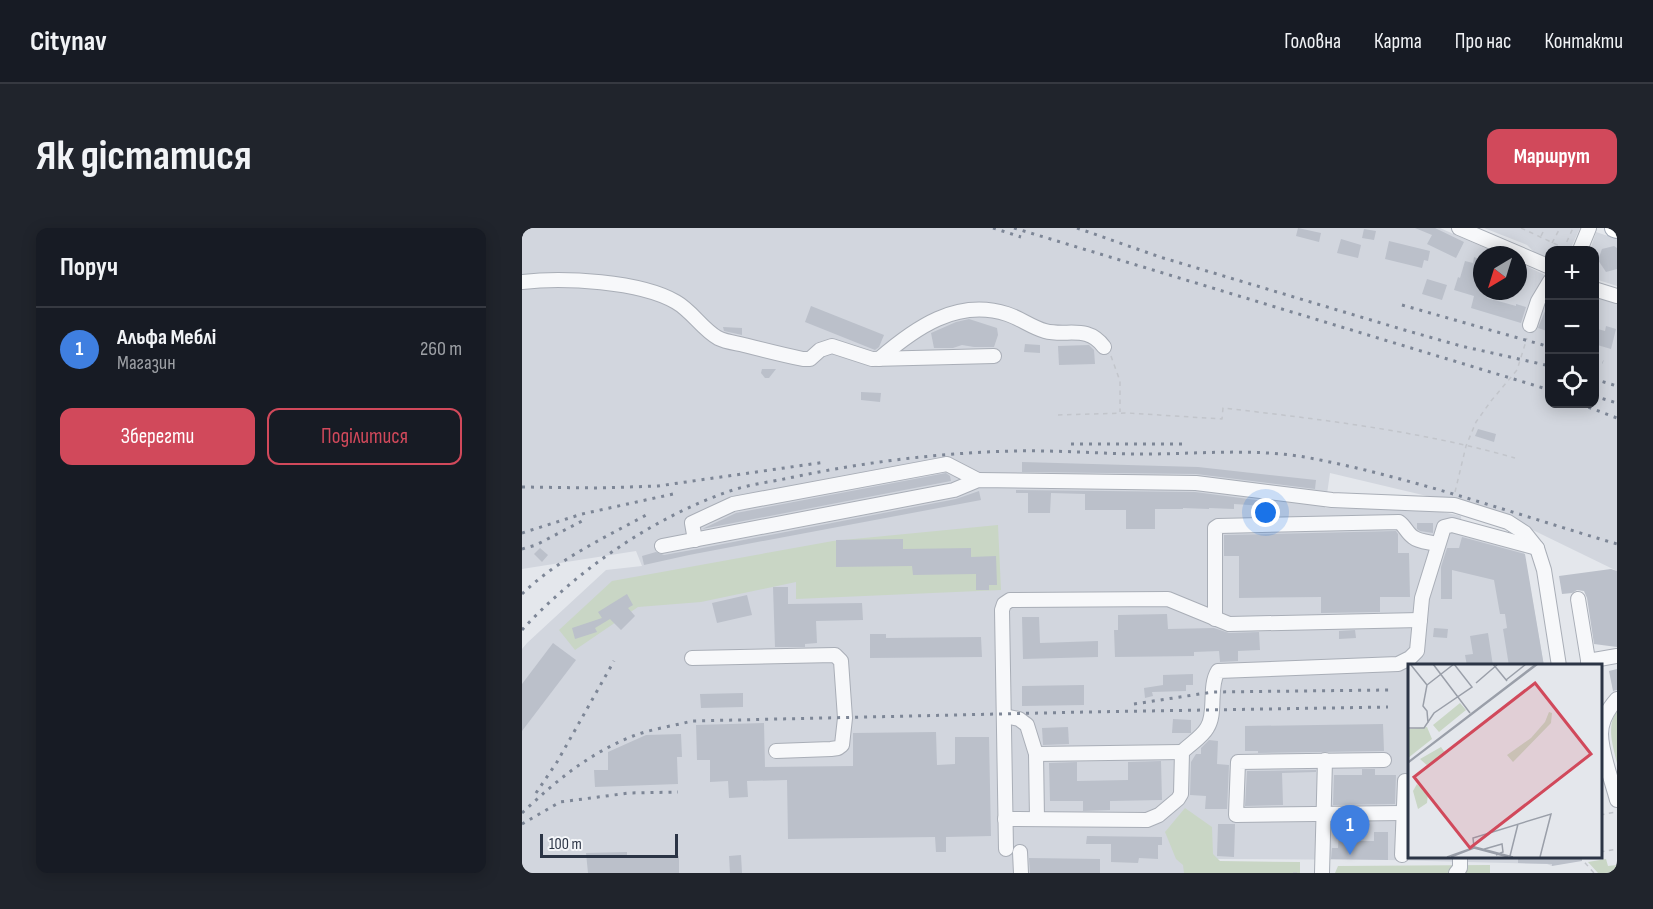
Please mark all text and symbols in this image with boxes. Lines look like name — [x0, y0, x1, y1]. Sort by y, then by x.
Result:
text: Citynav — [30, 25, 107, 58]
text: Головна — [1284, 29, 1341, 54]
text: Карта — [1374, 29, 1422, 54]
text: Про нас — [1455, 29, 1511, 54]
text: Контакти — [1544, 29, 1623, 54]
button: Маршрут — [1487, 129, 1617, 184]
text: Як дістатися — [36, 131, 252, 182]
north arrow — [1473, 246, 1527, 300]
map controls — [1545, 246, 1599, 408]
button: + — [1545, 246, 1599, 300]
text: Поруч — [60, 252, 118, 283]
button: − — [1545, 300, 1599, 354]
text: Альфа Меблі — [117, 324, 216, 351]
text: 1 — [76, 337, 83, 361]
text: 260 m — [420, 337, 462, 361]
text: Магазин — [117, 351, 176, 375]
button: locate — [1545, 354, 1599, 408]
button: Зберегти — [60, 408, 255, 465]
button: Поділитися — [267, 408, 462, 465]
your location — [1251, 498, 1280, 527]
inset map — [1408, 664, 1602, 858]
pin: 1 — [1330, 806, 1370, 855]
scale bar — [540, 831, 678, 858]
text: 100 m — [549, 835, 582, 854]

